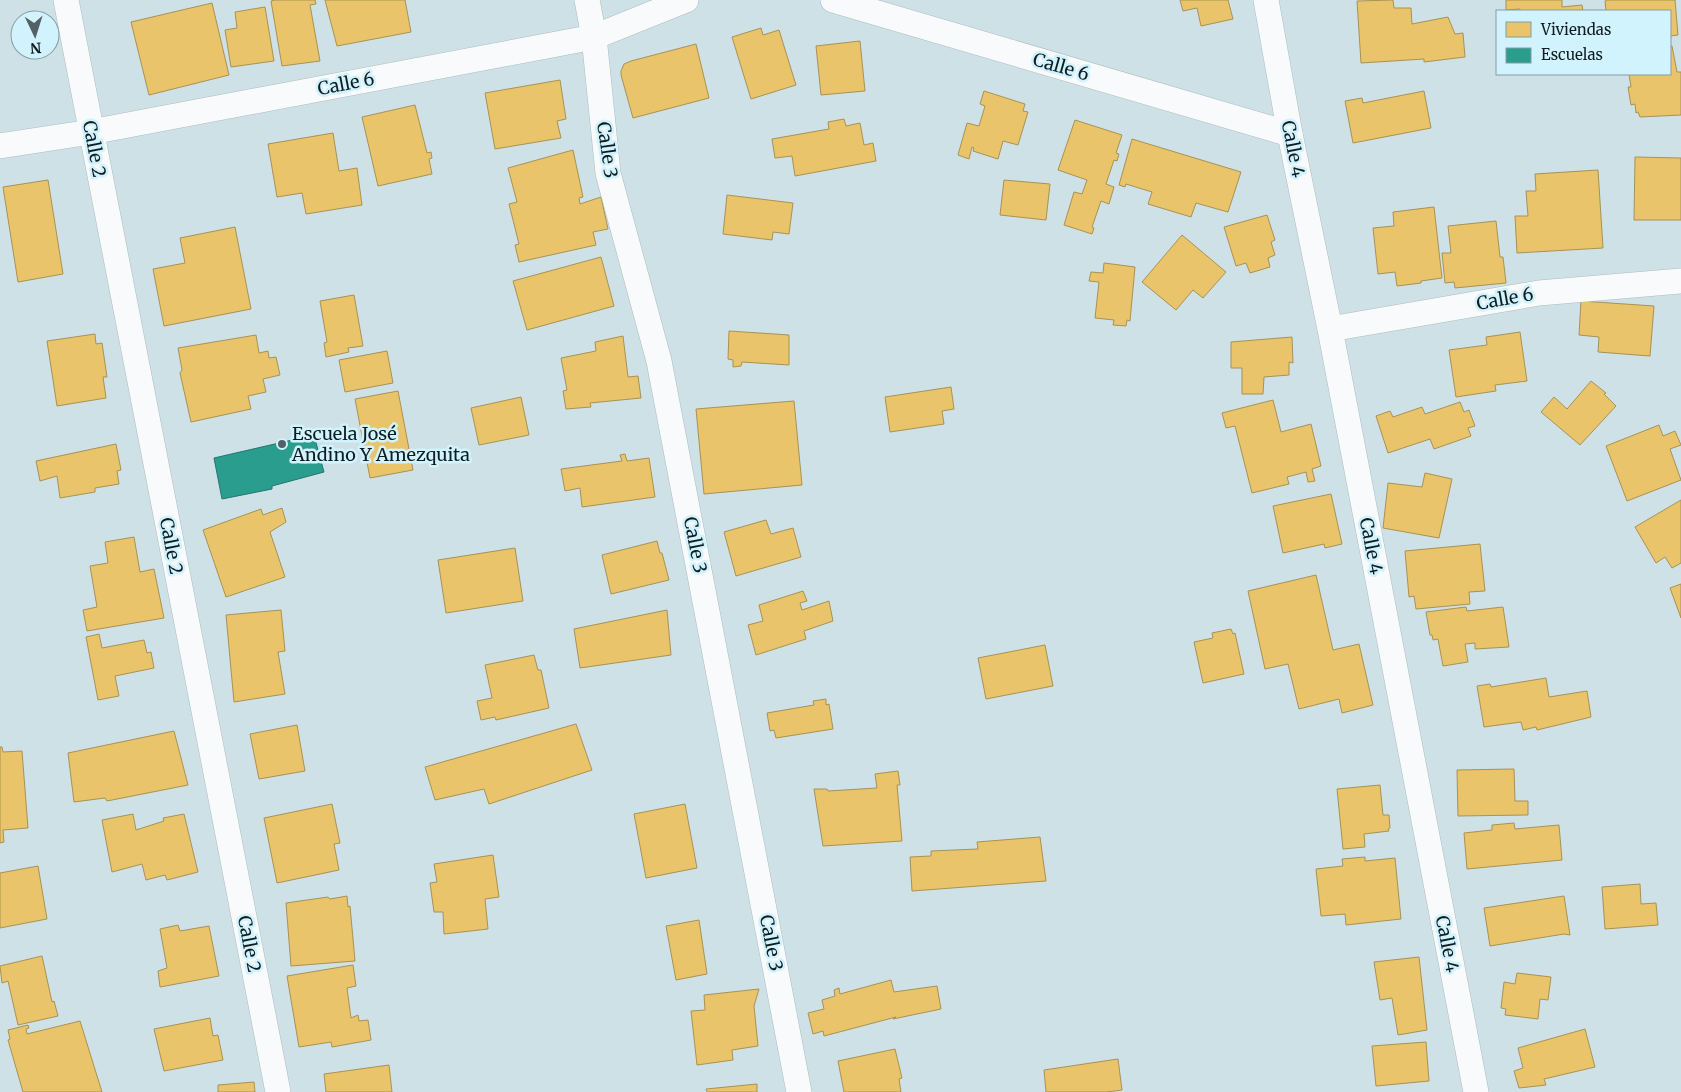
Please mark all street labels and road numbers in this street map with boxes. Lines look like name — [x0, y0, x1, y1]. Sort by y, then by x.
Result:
street label: Calle 6 — [1030, 48, 1092, 86]
street label: Calle 6 — [316, 67, 376, 100]
street label: Calle 4 — [1277, 118, 1310, 179]
street label: Calle 2 — [78, 119, 111, 179]
street label: Calle 3 — [592, 120, 623, 180]
street label: Calle 6 — [1475, 282, 1535, 315]
street label: Calle 3 — [679, 515, 712, 575]
street label: Calle 4 — [1355, 515, 1388, 576]
street label: Calle 2 — [155, 516, 188, 576]
street label: Calle 3 — [755, 913, 788, 973]
street label: Calle 4 — [1431, 913, 1464, 974]
street label: Calle 2 — [233, 914, 266, 974]

